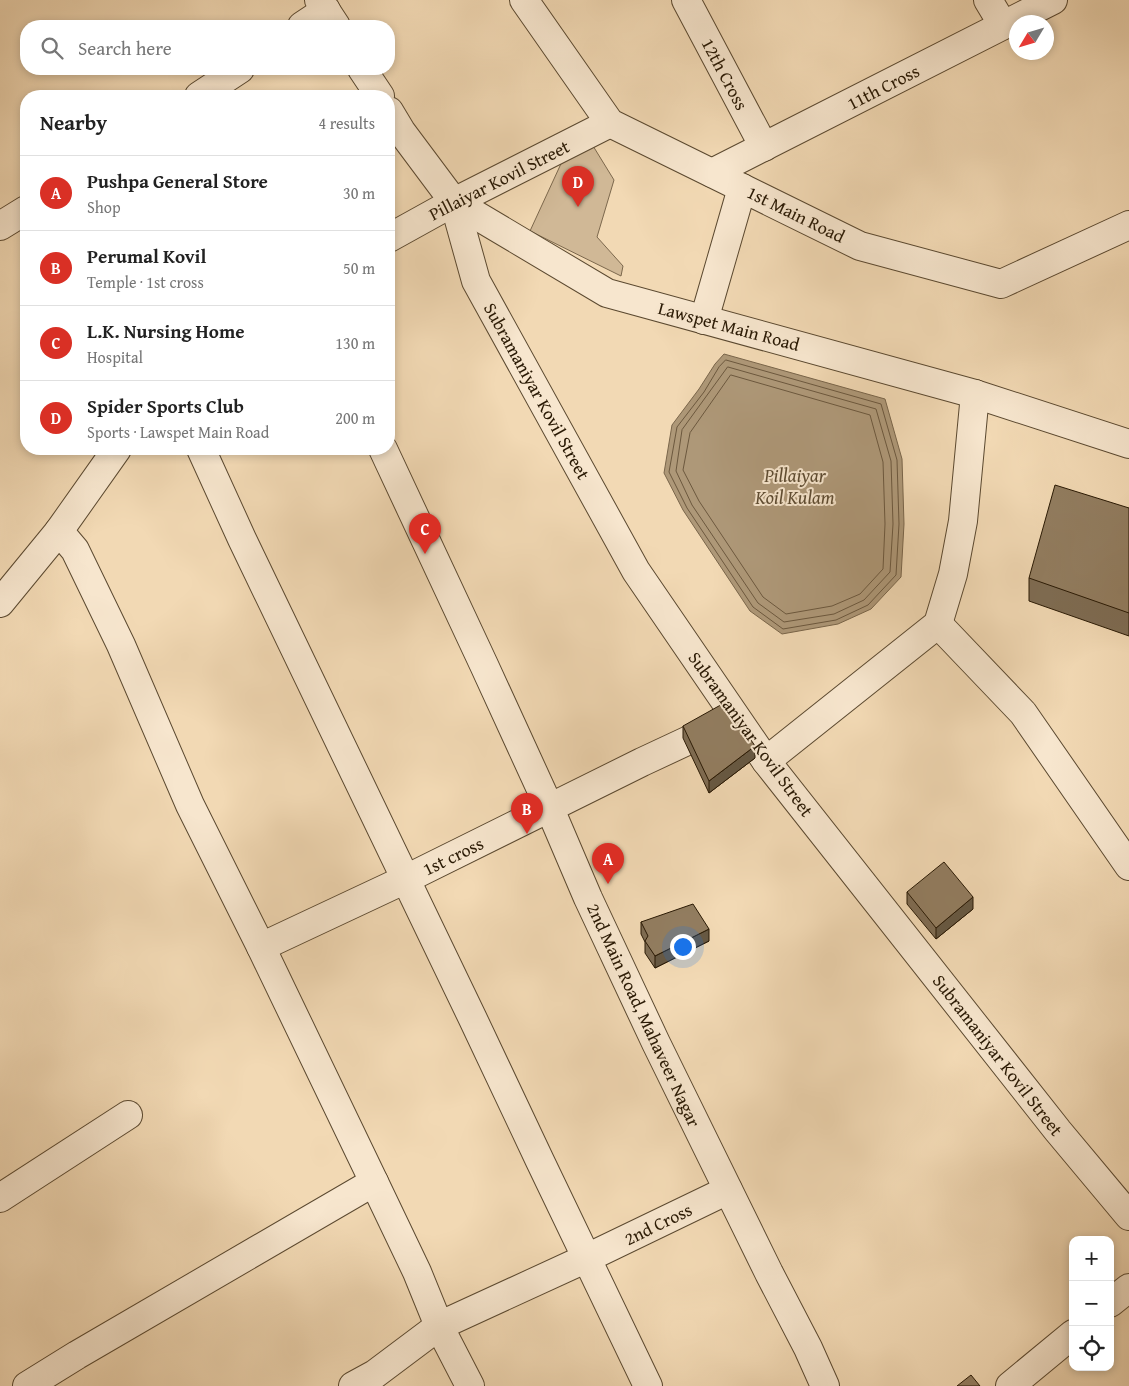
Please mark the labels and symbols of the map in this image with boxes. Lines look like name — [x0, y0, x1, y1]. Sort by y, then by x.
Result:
north arrow — [1009, 15, 1054, 60]
street label: 12th Cross — [695, 33, 755, 115]
street label: 11th Cross — [842, 57, 924, 117]
street label: Pillaiyar Kovil Street — [424, 132, 575, 227]
pin: D — [562, 166, 594, 207]
street label: 1st Main Road — [742, 179, 850, 250]
street label: Lawspet Main Road — [655, 294, 803, 358]
street label: Subramaniyar Kovil Street — [477, 298, 597, 485]
water label: Pillaiyar Koil Kulam — [754, 461, 835, 511]
pin: C — [409, 513, 441, 554]
street label: Subramaniyar Kovil Street — [682, 646, 821, 823]
pin: B — [511, 793, 543, 834]
street label: 1st cross — [418, 830, 488, 882]
pin: A — [592, 843, 624, 884]
street label: 2nd Main Road, Mahaveer Nagar — [580, 899, 708, 1132]
your location — [670, 934, 696, 960]
street label: Subramaniyar Kovil Street — [926, 968, 1070, 1142]
street label: 2nd Cross — [619, 1196, 697, 1252]

